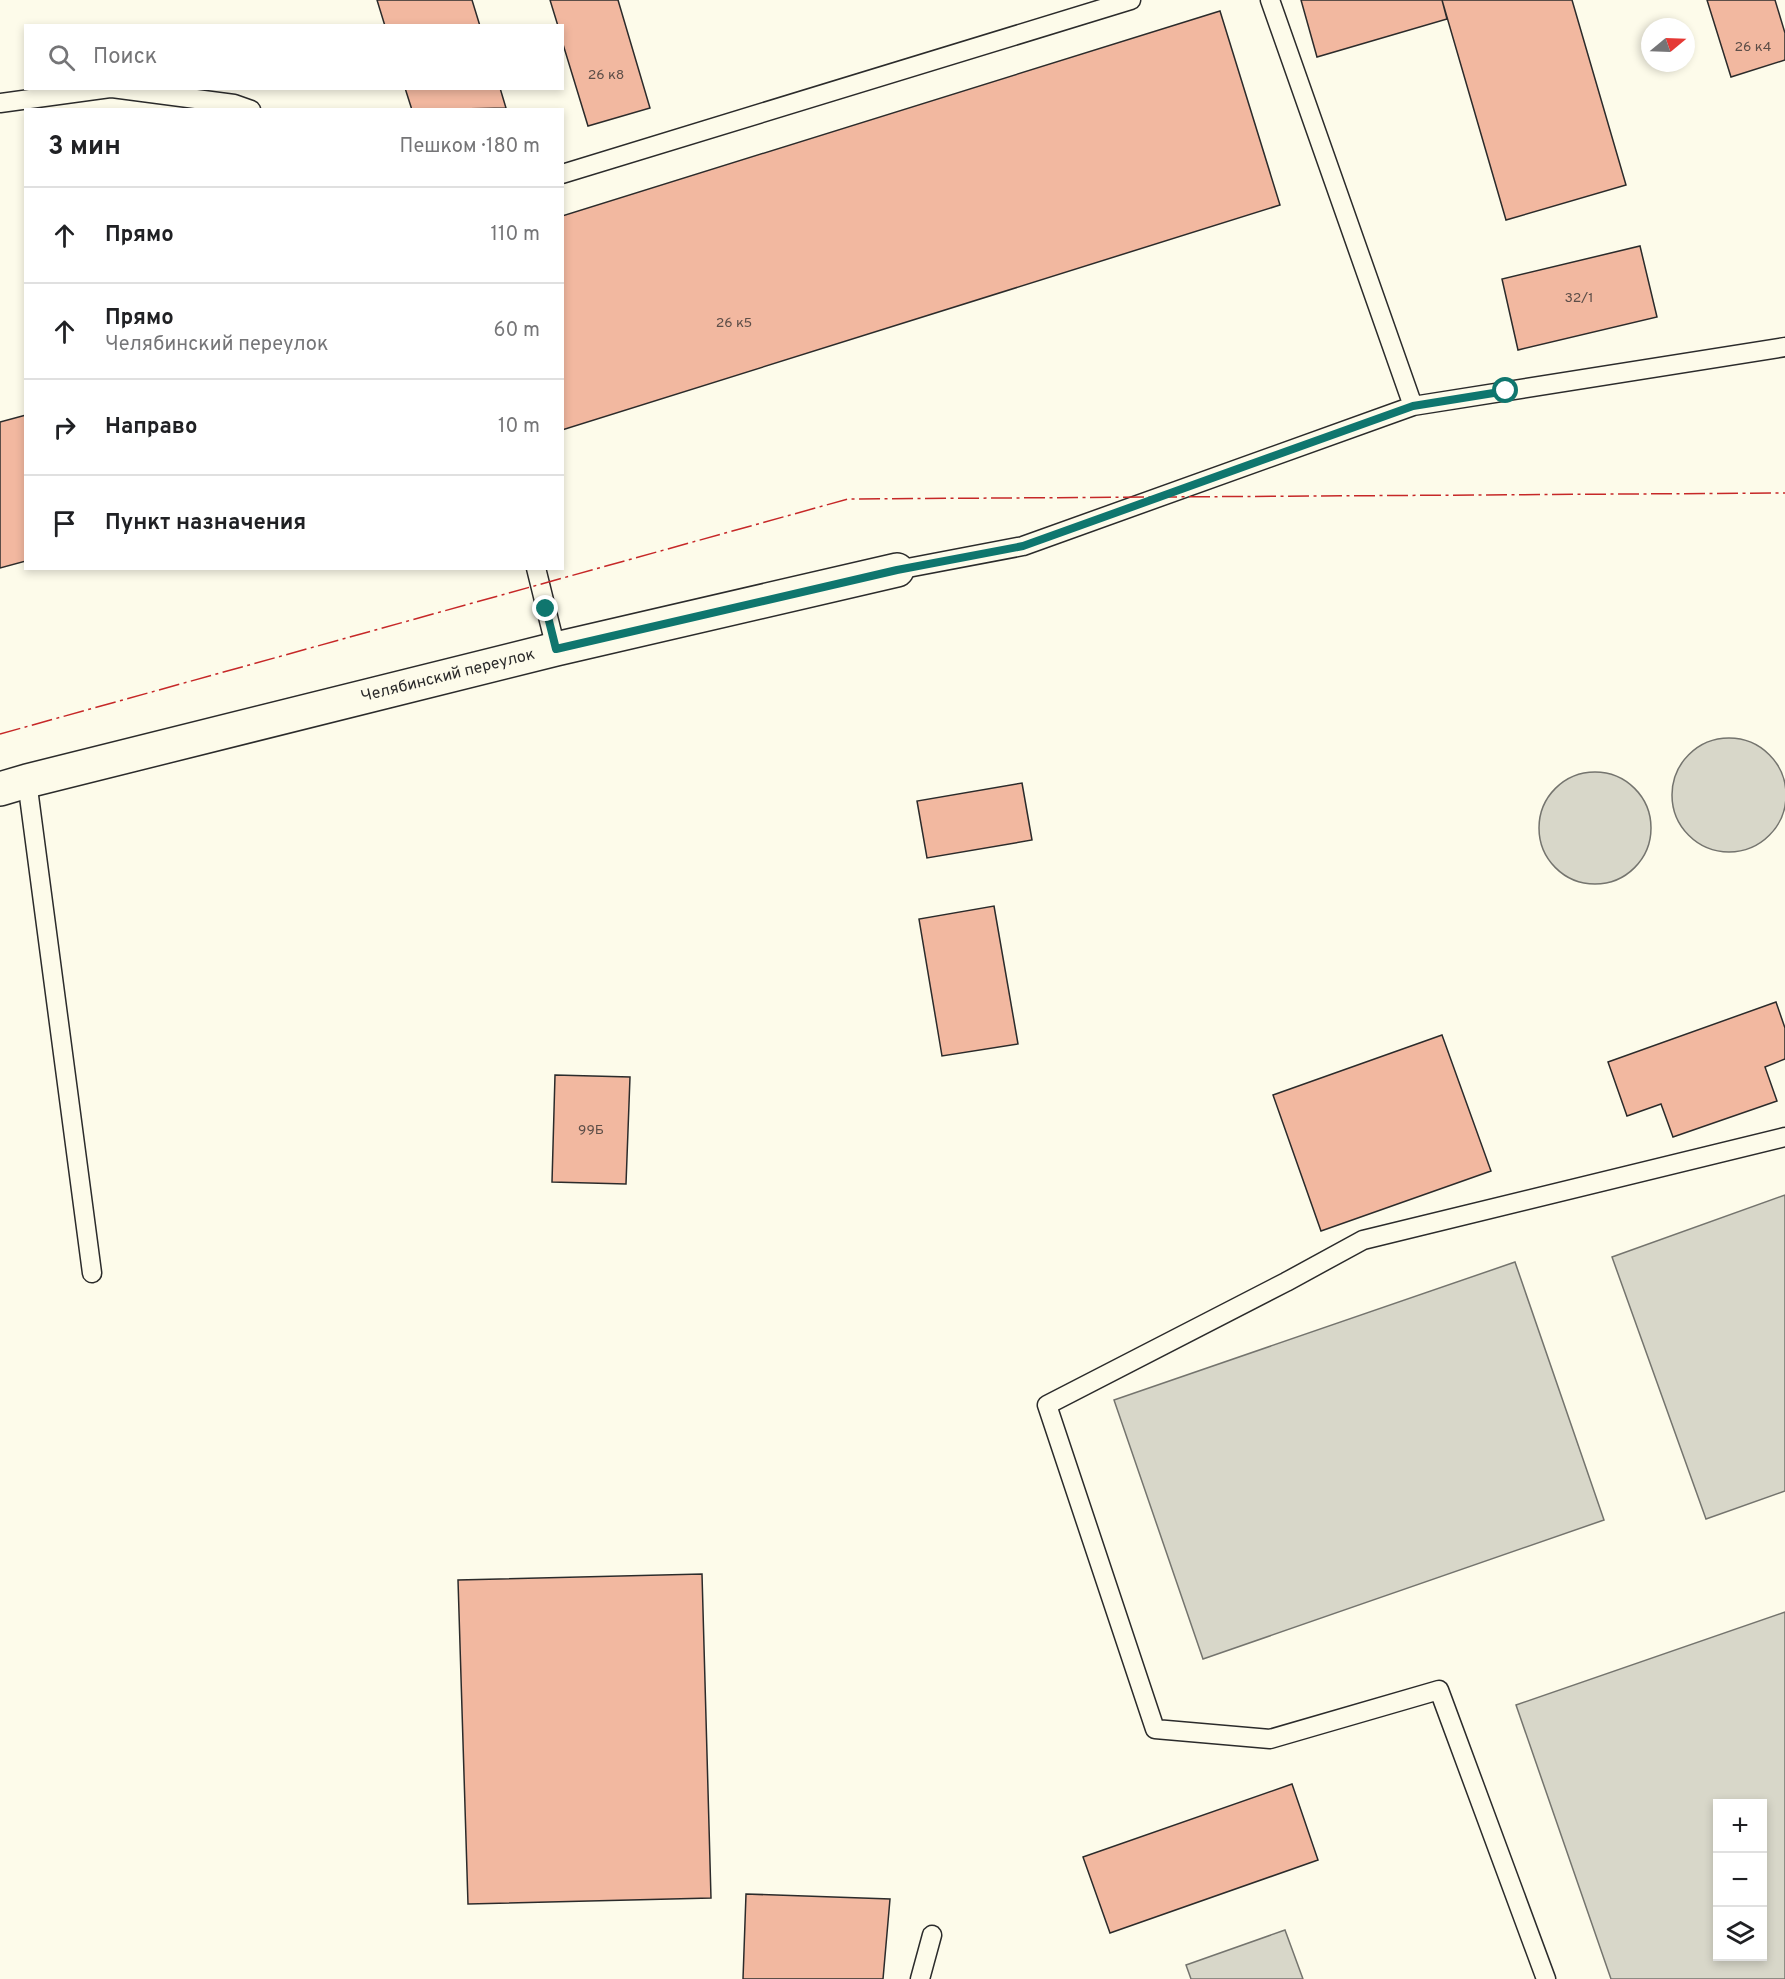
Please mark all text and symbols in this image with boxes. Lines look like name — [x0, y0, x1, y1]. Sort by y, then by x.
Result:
north arrow — [1641, 18, 1695, 72]
search box — [24, 24, 564, 90]
house number: 26 к4 — [1735, 39, 1771, 56]
icon: search — [45, 41, 78, 74]
text: Поиск — [93, 44, 157, 71]
house number: 26 к8 — [588, 67, 624, 84]
text: 3 мин — [48, 131, 121, 164]
text: Пешком · 180 m — [400, 134, 540, 160]
icon: ahead — [48, 219, 81, 252]
text: Прямо — [105, 222, 174, 249]
text: 110 m — [491, 222, 540, 248]
house number: 32/1 — [1565, 290, 1593, 307]
text: Прямо — [105, 305, 174, 332]
icon: ahead — [48, 315, 81, 348]
house number: 26 к5 — [716, 315, 752, 332]
text: 60 m — [494, 318, 540, 344]
text: Челябинский переулок — [105, 332, 328, 358]
route start — [1492, 377, 1518, 403]
icon: right — [48, 411, 81, 444]
text: Направо — [105, 414, 197, 441]
text: 10 m — [498, 414, 540, 440]
icon: arrive — [48, 507, 81, 540]
text: Пункт назначения — [105, 510, 306, 537]
route end — [532, 595, 558, 621]
street label: Челябинский переулок — [359, 645, 537, 707]
house number: 99Б — [578, 1122, 604, 1139]
map controls — [1713, 1799, 1767, 1961]
button: + — [1713, 1799, 1767, 1853]
button: − — [1713, 1853, 1767, 1907]
button: layers — [1713, 1907, 1767, 1961]

